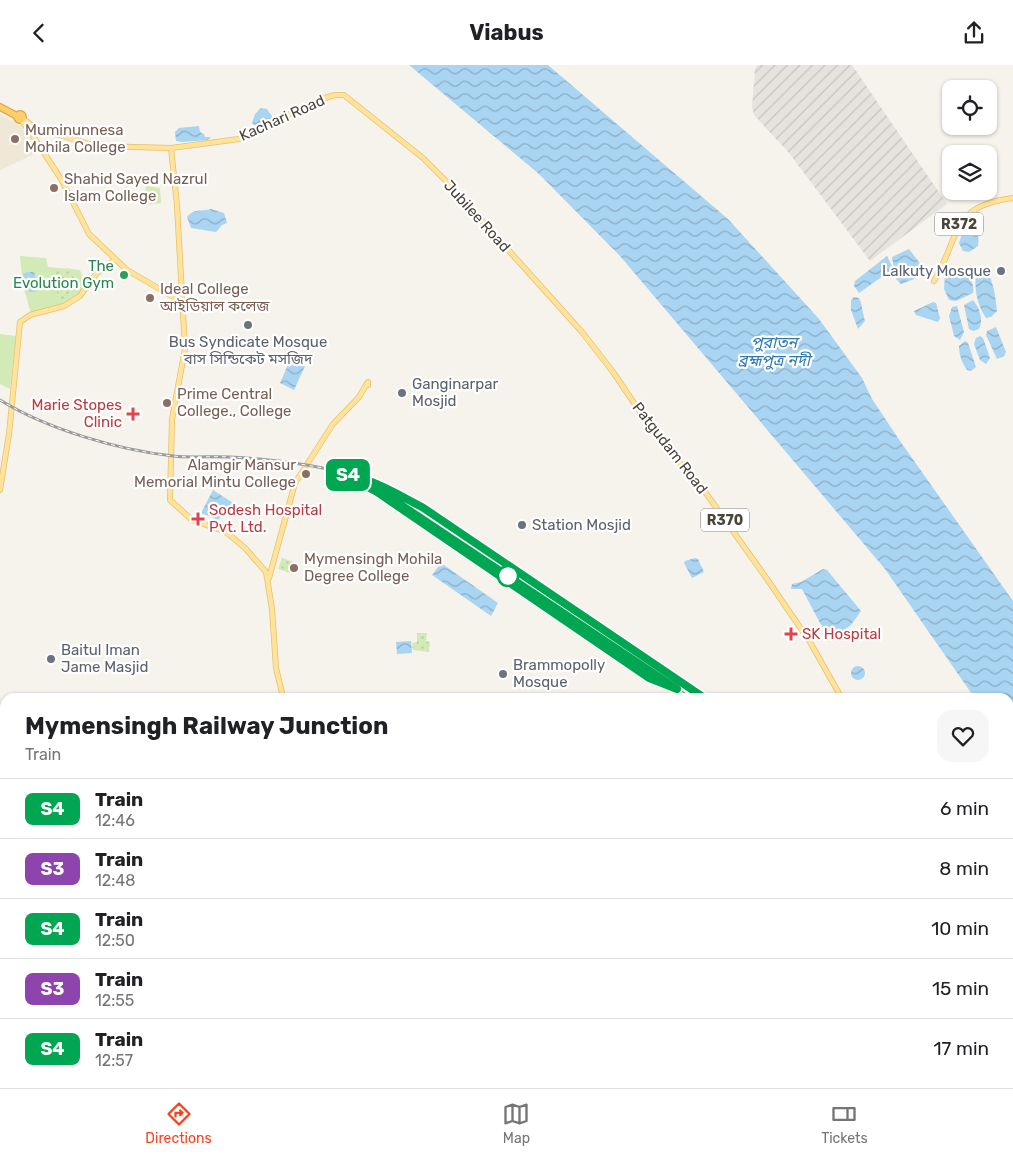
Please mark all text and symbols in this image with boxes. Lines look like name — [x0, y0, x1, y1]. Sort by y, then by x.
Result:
icon: back — [25, 19, 53, 47]
text: Viabus — [469, 19, 544, 46]
icon: share — [960, 19, 988, 47]
map controls — [942, 80, 997, 200]
button: locate — [942, 80, 997, 135]
street label: Kachari Road — [237, 91, 327, 145]
place label: Muminunnesa Mohila College — [25, 121, 126, 156]
marker: Muminunnesa Mohila College — [9, 133, 21, 145]
button: layers — [942, 145, 997, 200]
place label: Shahid Sayed Nazrul Islam College — [64, 170, 207, 205]
street label: Jubilee Road — [440, 176, 514, 256]
marker: Shahid Sayed Nazrul Islam College — [48, 182, 60, 194]
road number: R372 — [935, 213, 983, 235]
place label: The Evolution Gym — [13, 257, 114, 292]
place label: Lalkuty Mosque — [882, 262, 991, 280]
marker: Lalkuty Mosque — [995, 265, 1007, 277]
marker: The Evolution Gym — [118, 269, 130, 281]
place label: Ideal College আইডিয়াল কলেজ — [159, 280, 271, 315]
marker: Ideal College আইডিয়াল কলেজ — [144, 292, 156, 304]
marker: Bus Syndicate Mosque বাস সিন্ডিকেট মসজিদ — [242, 319, 254, 331]
place label: Bus Syndicate Mosque বাস সিন্ডিকেট মসজিদ — [169, 333, 327, 368]
water label: পুরাতন ব্রহ্মপুত্র নদী — [738, 333, 813, 370]
place label: Ganginarpar Mosjid — [412, 375, 498, 410]
place label: Prime Central College., College — [177, 385, 291, 420]
marker: Ganginarpar Mosjid — [396, 387, 408, 399]
place label: Marie Stopes Clinic — [32, 396, 122, 431]
marker: Prime Central College., College — [161, 397, 173, 409]
street label: Patgudam Road — [629, 399, 711, 497]
marker: Marie Stopes Clinic — [126, 407, 140, 421]
place label: Alamgir Mansur Memorial Mintu College — [134, 456, 296, 491]
line badge: S4 — [326, 459, 370, 491]
text: S4 — [336, 464, 360, 486]
marker: Alamgir Mansur Memorial Mintu College — [300, 468, 312, 480]
place label: Sodesh Hospital Pvt. Ltd. — [209, 501, 322, 536]
road number: R370 — [701, 509, 749, 531]
marker: Sodesh Hospital Pvt. Ltd. — [191, 512, 205, 526]
place label: Station Mosjid — [532, 516, 631, 534]
marker: Station Mosjid — [516, 519, 528, 531]
place label: Mymensingh Mohila Degree College — [304, 550, 442, 585]
marker: Mymensingh Mohila Degree College — [288, 562, 300, 574]
unlabelled marker — [497, 565, 519, 587]
place label: SK Hospital — [802, 625, 881, 643]
marker: SK Hospital — [784, 627, 798, 641]
place label: Baitul Iman Jame Masjid — [61, 641, 148, 676]
marker: Baitul Iman Jame Masjid — [45, 653, 57, 665]
place label: Brammopolly Mosque — [513, 656, 605, 691]
marker: Brammopolly Mosque — [497, 668, 509, 680]
button: heart — [937, 710, 989, 762]
text: Mymensingh Railway Junction — [25, 712, 388, 740]
text: Train — [25, 745, 61, 764]
text: Train — [95, 788, 143, 811]
text: 6 min — [940, 797, 989, 820]
text: S4 — [40, 798, 65, 820]
text: 12:46 — [95, 811, 135, 830]
text: Train — [95, 848, 143, 871]
text: 8 min — [939, 857, 989, 880]
text: S3 — [41, 858, 64, 880]
text: 12:48 — [95, 871, 135, 890]
text: Train — [95, 908, 143, 931]
text: 10 min — [931, 917, 989, 940]
text: S4 — [40, 918, 65, 940]
text: 12:50 — [95, 931, 135, 950]
text: Train — [95, 968, 143, 991]
text: 15 min — [932, 977, 989, 1000]
text: S3 — [41, 978, 64, 1000]
text: 12:55 — [95, 991, 134, 1010]
text: Train — [95, 1028, 143, 1051]
text: 17 min — [933, 1037, 989, 1060]
text: S4 — [40, 1038, 65, 1060]
text: 12:57 — [95, 1051, 133, 1070]
tab: Directions — [145, 1100, 212, 1147]
tab: Map — [502, 1100, 530, 1147]
tab: Tickets — [821, 1100, 868, 1147]

